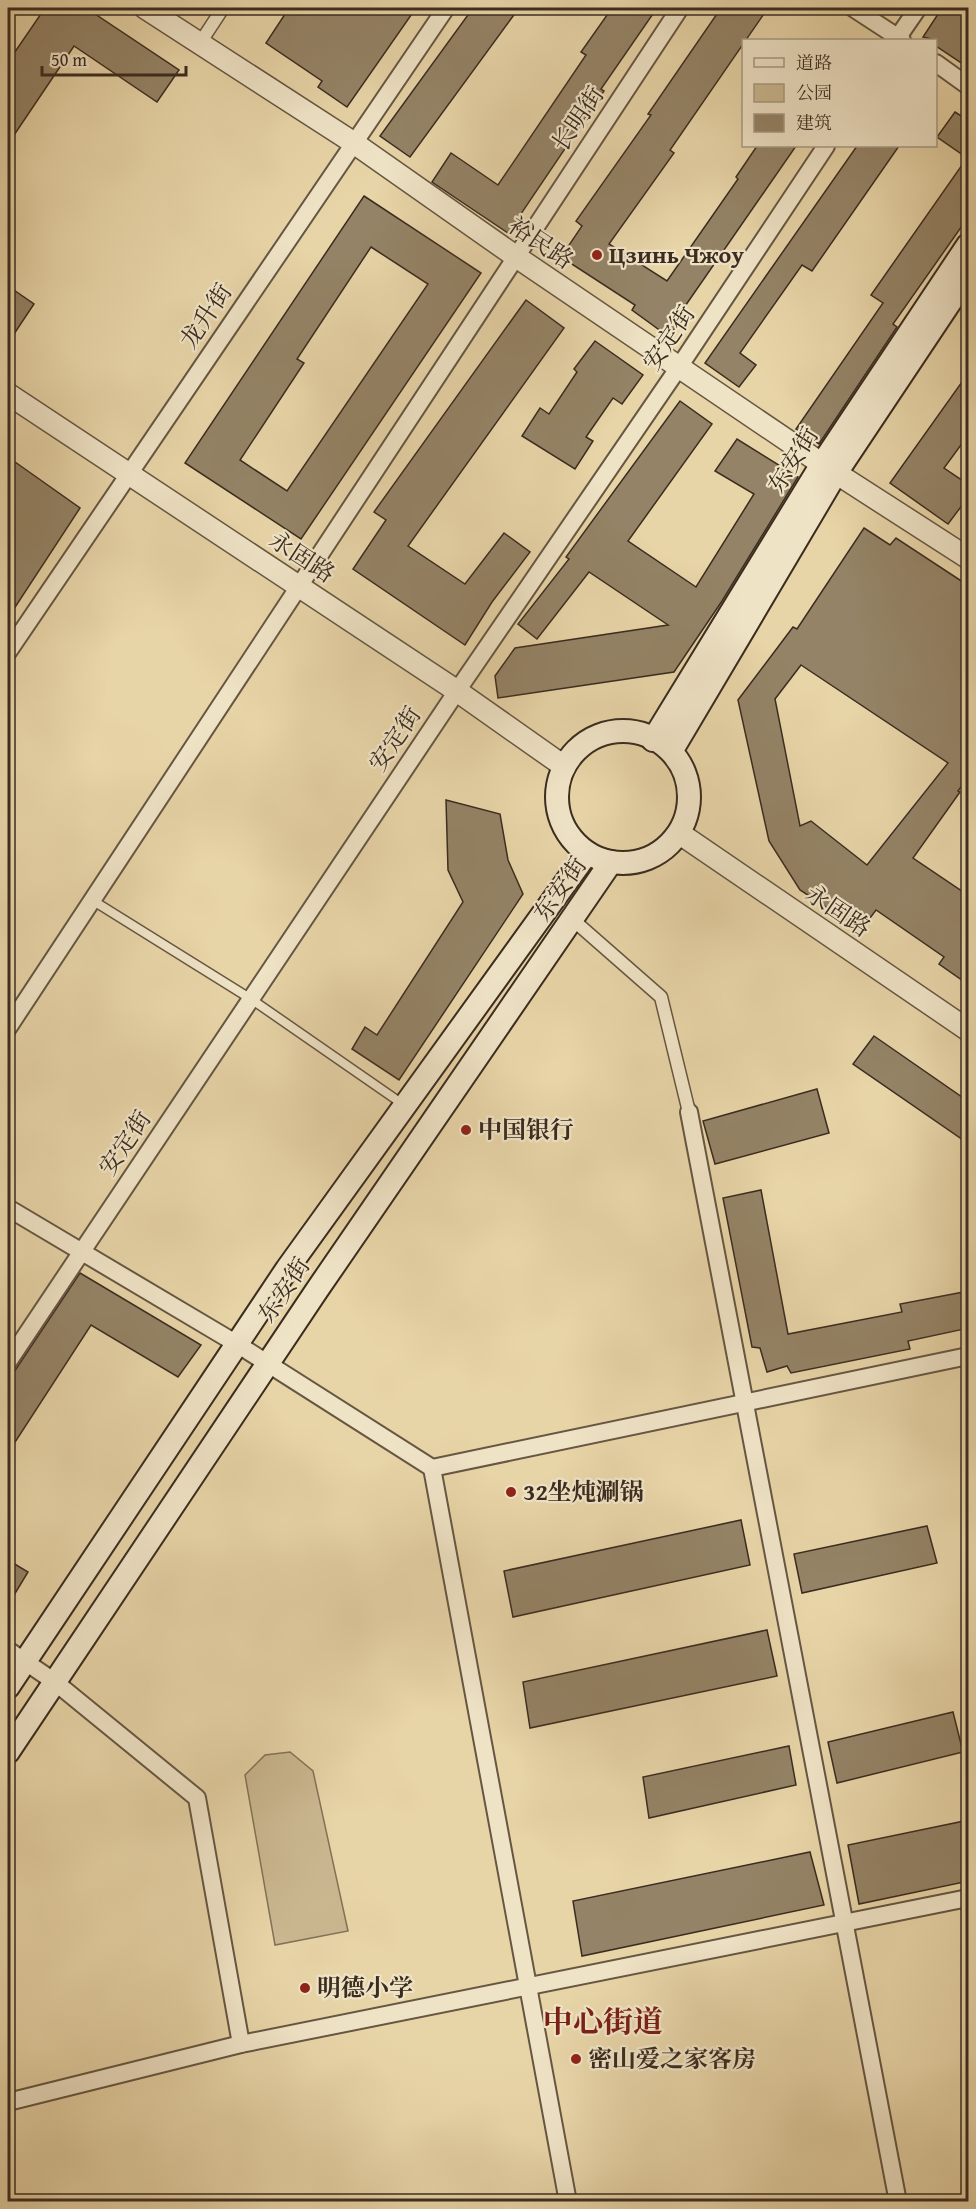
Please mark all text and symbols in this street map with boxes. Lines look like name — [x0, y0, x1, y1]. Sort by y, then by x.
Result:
scale bar — [42, 39, 186, 77]
legend — [742, 39, 937, 147]
text: 50 m — [51, 46, 87, 73]
text: 道路 — [796, 49, 832, 76]
street label: 长明街 — [543, 79, 612, 158]
text: 公园 — [796, 79, 832, 106]
text: 建筑 — [796, 109, 832, 136]
street label: 裕民路 — [502, 208, 581, 277]
place label: Цзинь Чжоу — [609, 237, 744, 272]
marker: Цзинь Чжоу — [590, 248, 604, 262]
street label: 龙升街 — [171, 276, 240, 355]
street label: 安定街 — [634, 298, 703, 377]
street label: 东安街 — [759, 420, 826, 500]
street label: 永固路 — [263, 522, 342, 591]
street label: 安定街 — [360, 699, 429, 778]
street label: 东安街 — [525, 849, 595, 928]
street label: 永固路 — [799, 876, 878, 945]
street label: 安定街 — [90, 1103, 159, 1182]
place label: 中国银行 — [478, 1112, 574, 1147]
marker: 中国银行 — [459, 1123, 473, 1137]
street label: 东安街 — [249, 1250, 318, 1329]
place label: 32坐炖涮锅 — [523, 1474, 644, 1509]
marker: 32坐炖涮锅 — [504, 1485, 518, 1499]
place label: 明德小学 — [317, 1970, 413, 2005]
marker: 明德小学 — [298, 1981, 312, 1995]
district label: 中心街道 — [543, 1999, 663, 2043]
place label: 密山爱之家客房 — [588, 2041, 756, 2076]
marker: 密山爱之家客房 — [569, 2052, 583, 2066]

